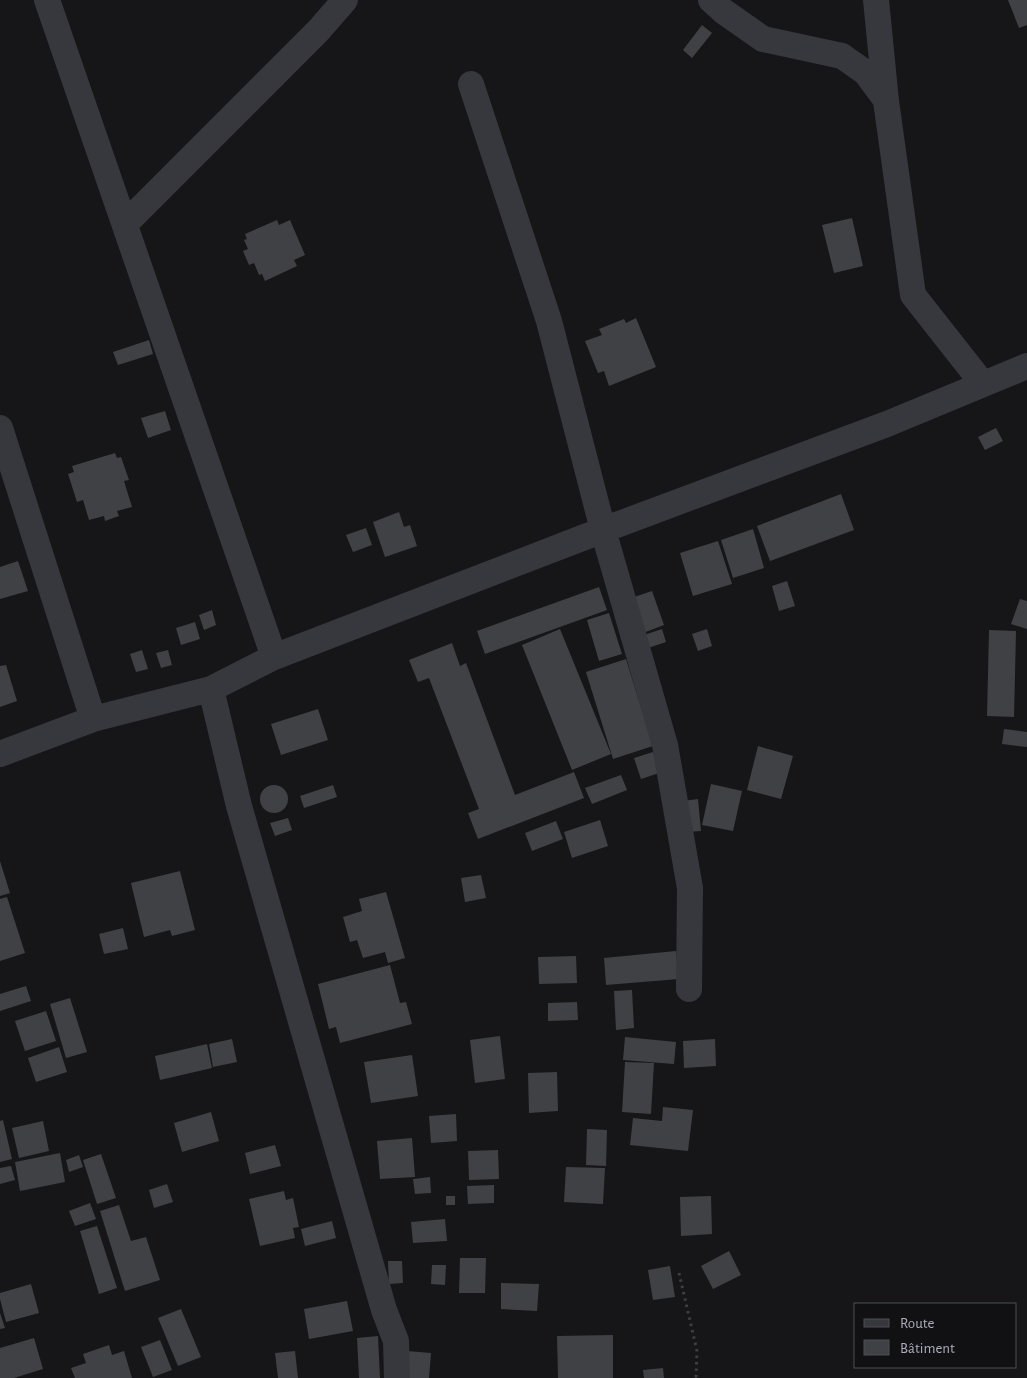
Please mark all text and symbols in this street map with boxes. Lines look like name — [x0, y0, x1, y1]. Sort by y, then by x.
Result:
legend — [854, 1303, 1017, 1368]
text: Route — [900, 1316, 934, 1331]
text: Bâtiment — [900, 1341, 955, 1356]

